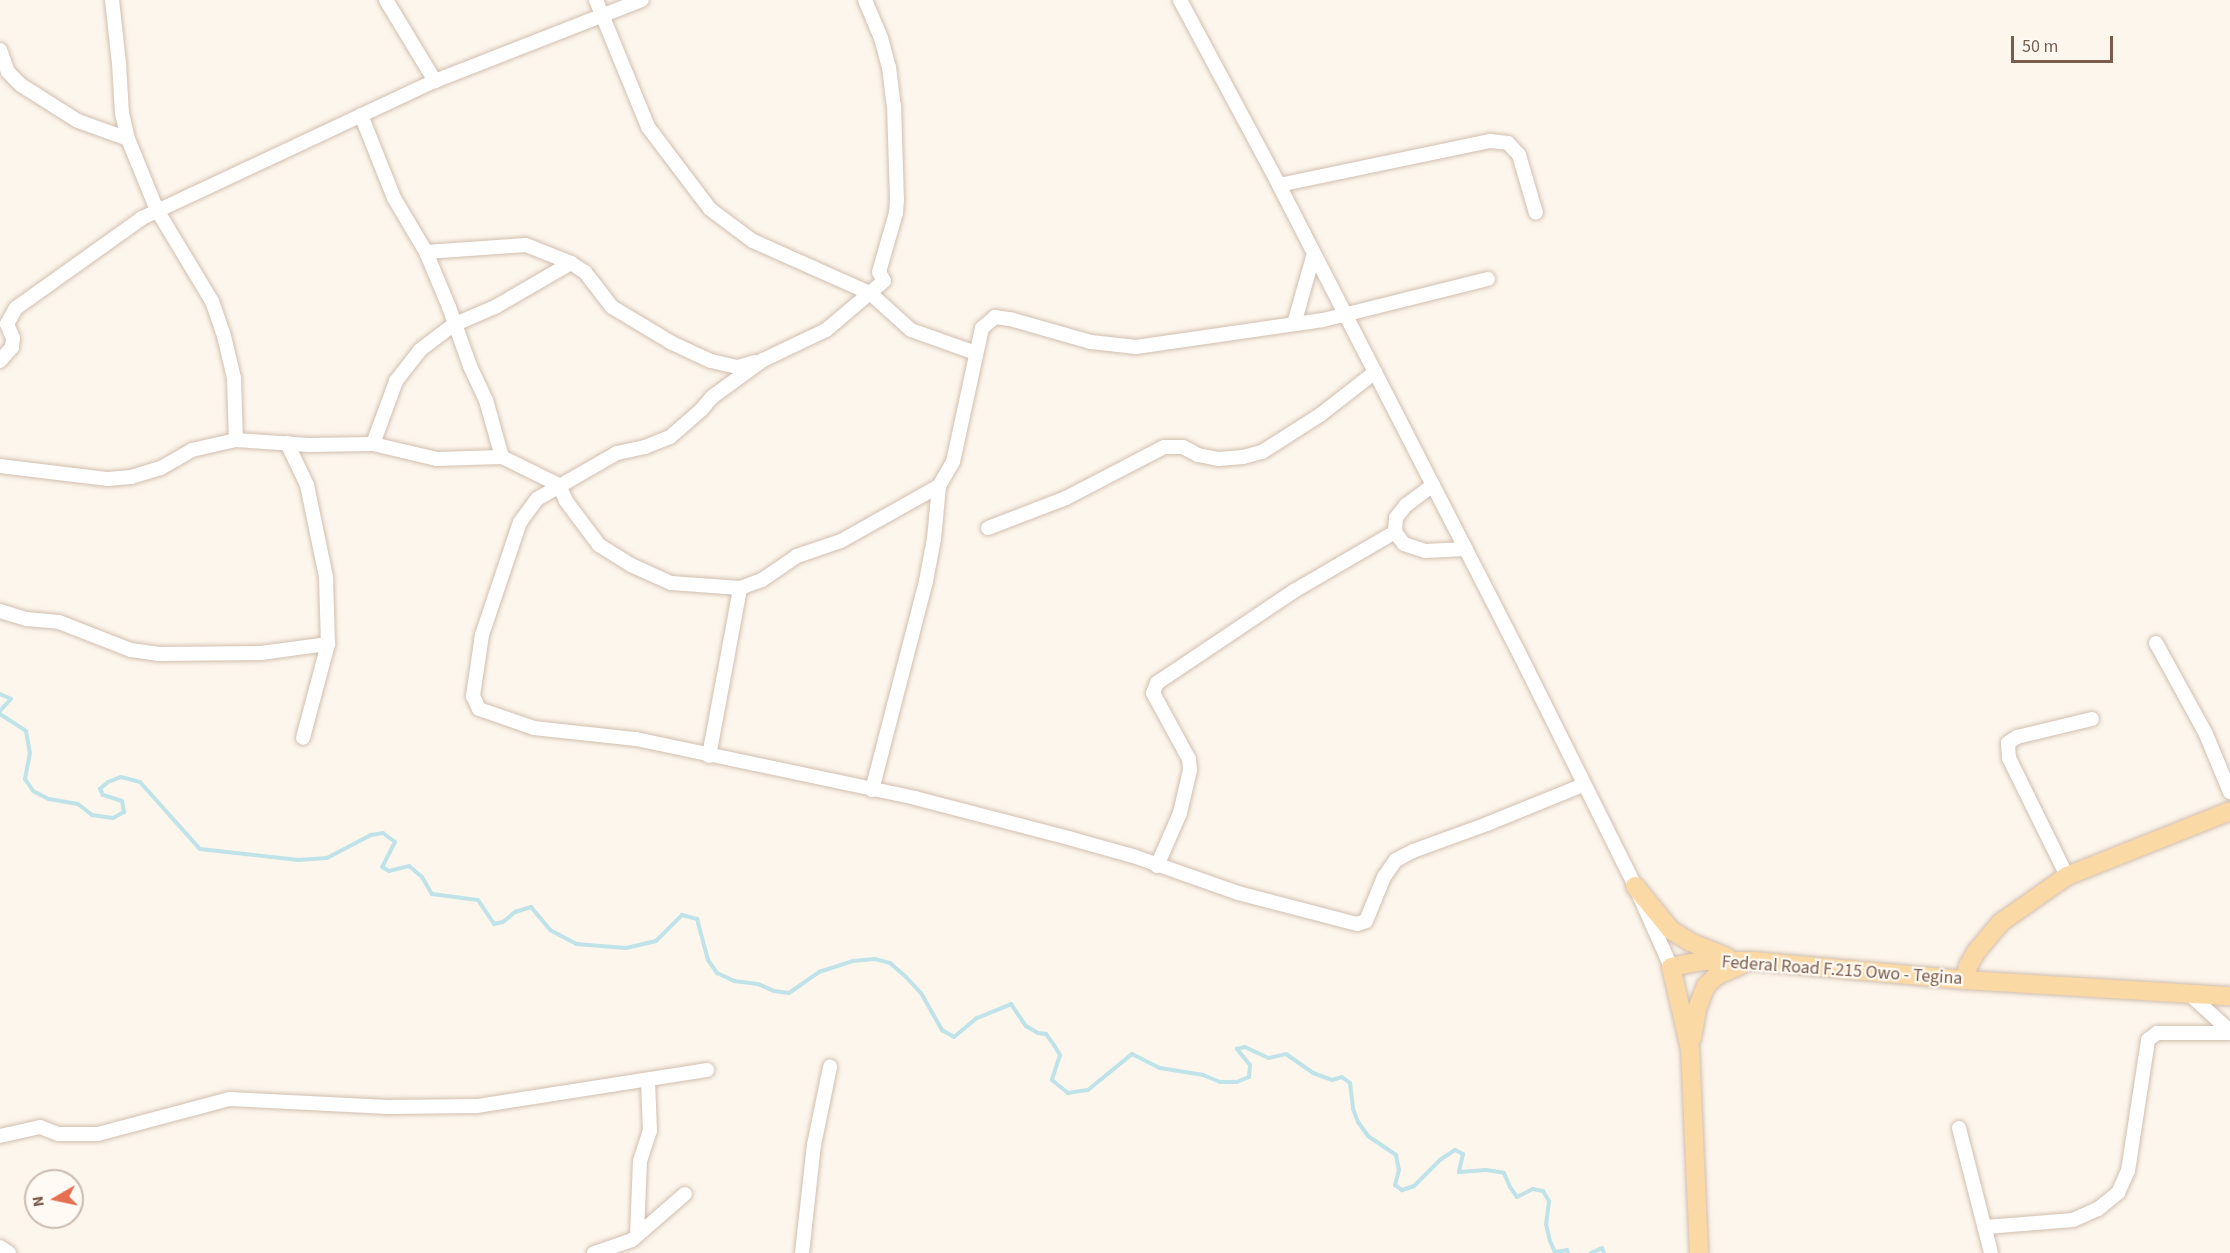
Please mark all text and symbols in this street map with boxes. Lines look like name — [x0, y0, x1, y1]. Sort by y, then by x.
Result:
scale bar — [2014, 24, 2116, 62]
text: 50 m — [2022, 34, 2058, 59]
street label: Federal Road F.215 Owo - Tegina — [1721, 952, 1963, 990]
north arrow — [24, 1169, 84, 1229]
text: N — [27, 1195, 50, 1208]

